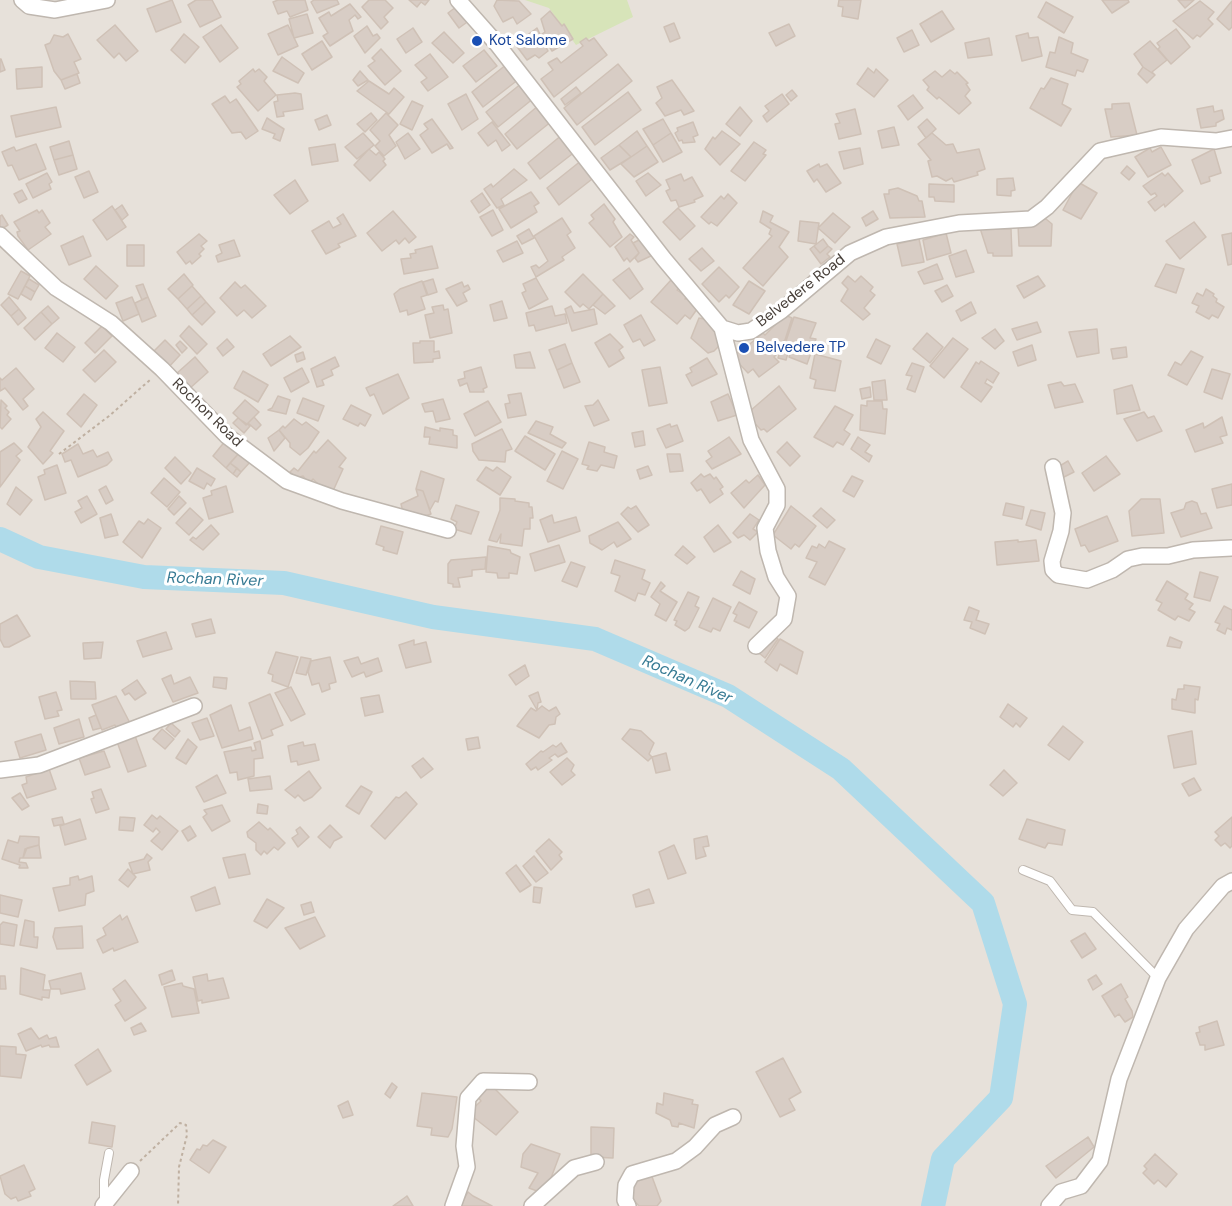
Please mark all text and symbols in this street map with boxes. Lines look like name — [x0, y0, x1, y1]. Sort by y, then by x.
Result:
place label: Kot Salome — [489, 32, 567, 50]
marker: Kot Salome — [470, 34, 484, 48]
street label: Belvedere Road — [753, 251, 849, 331]
place label: Belvedere TP — [756, 339, 846, 357]
marker: Belvedere TP — [737, 341, 751, 355]
street label: Rochon Road — [168, 375, 246, 451]
water label: Rochan River — [166, 569, 264, 591]
water label: Rochan River — [639, 652, 735, 708]

